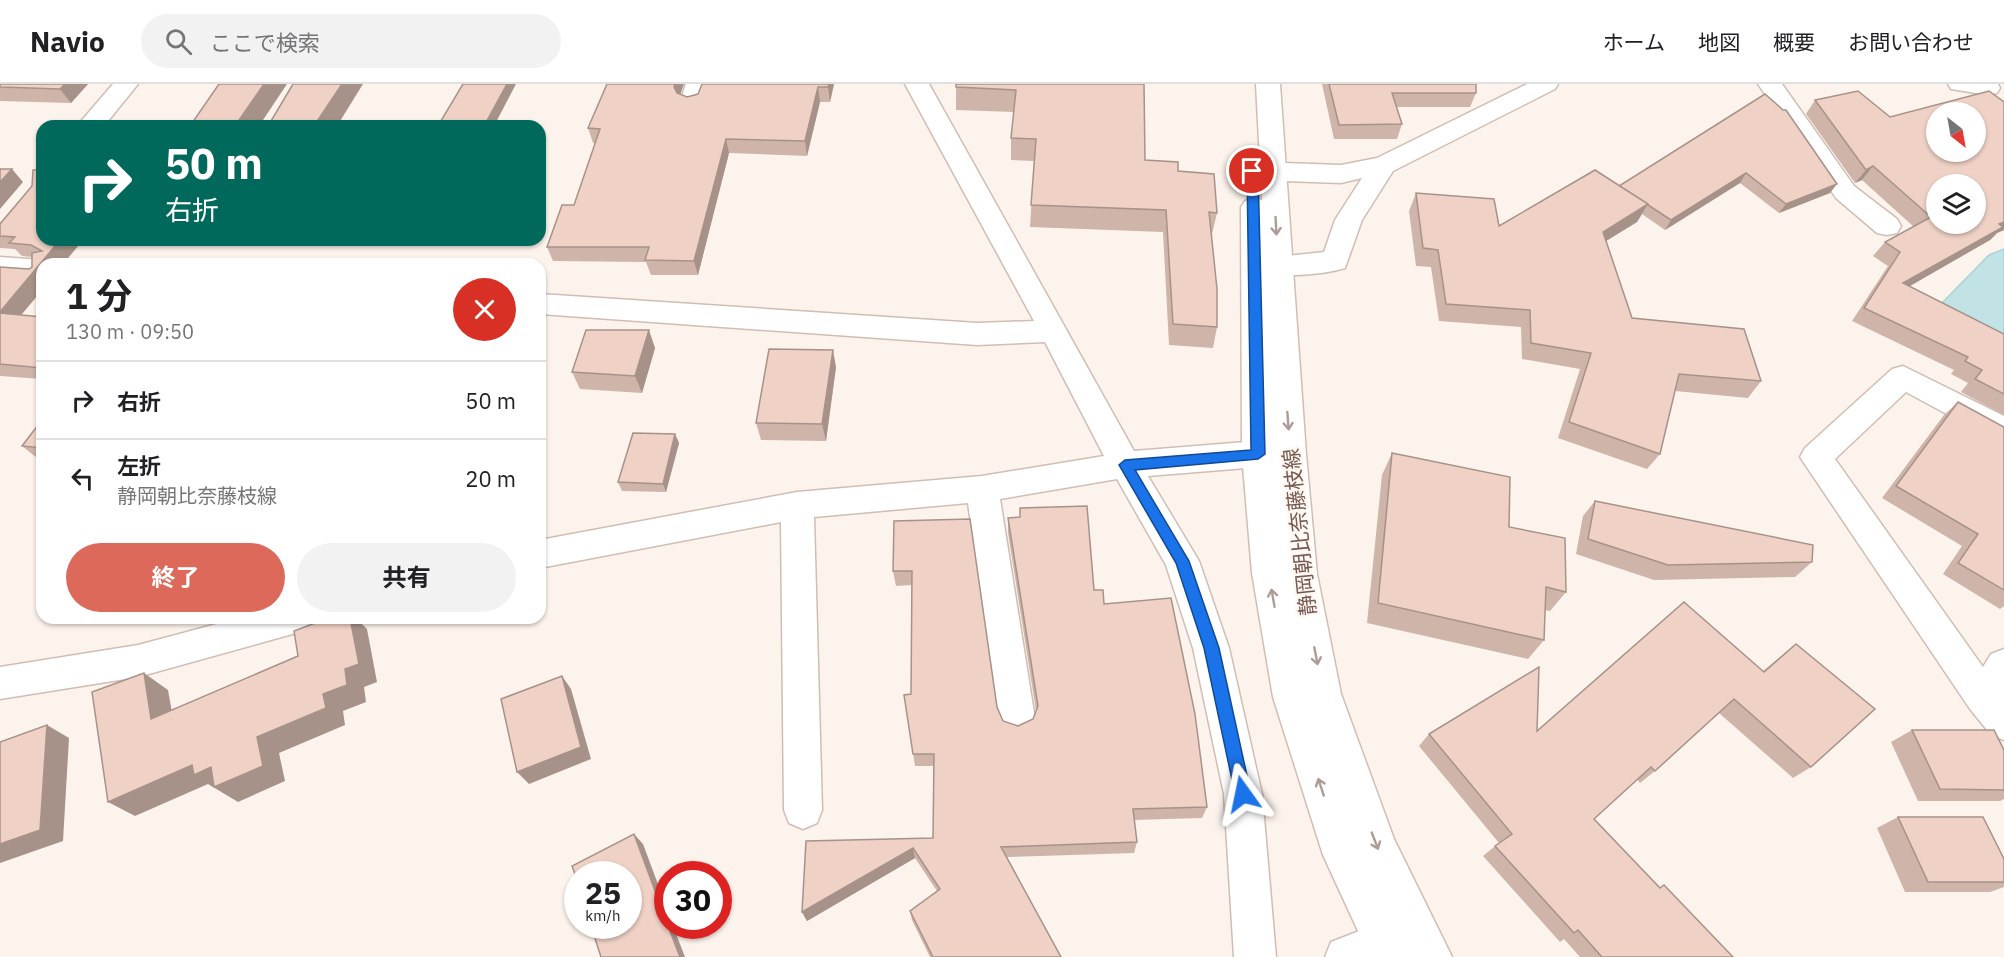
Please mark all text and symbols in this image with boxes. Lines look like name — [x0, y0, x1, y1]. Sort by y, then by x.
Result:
search box — [141, 14, 561, 68]
text: Navio — [30, 23, 105, 60]
icon: search — [162, 25, 195, 58]
text: ここで検索 — [210, 28, 320, 57]
text: ホーム — [1603, 28, 1665, 56]
text: 地図 — [1698, 28, 1740, 56]
text: 概要 — [1773, 28, 1815, 56]
text: お問い合わせ — [1848, 28, 1974, 56]
north arrow — [1926, 102, 1986, 162]
map controls — [1926, 102, 1986, 234]
text: 50 m — [165, 136, 263, 191]
icon: right — [66, 144, 144, 222]
pin — [1226, 145, 1277, 196]
icon: arrive — [1235, 154, 1268, 187]
button: layers — [1926, 174, 1986, 234]
text: 右折 — [165, 192, 219, 227]
one-way arrow — [1271, 216, 1282, 236]
text: 1 分 — [66, 272, 132, 319]
button: close — [453, 278, 516, 341]
text: 130 m · 09:50 — [66, 318, 194, 345]
icon: right — [66, 384, 99, 417]
text: 50 m — [465, 386, 516, 415]
text: 右折 — [117, 387, 161, 416]
one-way arrow — [1283, 410, 1294, 430]
street label: 静岡朝比奈藤枝線 — [1276, 447, 1322, 617]
text: 左折 — [117, 451, 161, 480]
icon: left — [66, 462, 99, 495]
text: 20 m — [465, 464, 516, 493]
text: 静岡朝比奈藤枝線 — [117, 482, 277, 509]
button: 終了 — [66, 543, 285, 612]
button: 共有 — [297, 543, 516, 612]
one-way arrow — [1268, 589, 1279, 609]
one-way arrow — [1311, 646, 1322, 665]
position arrow — [1211, 762, 1275, 826]
one-way arrow — [1315, 778, 1326, 797]
one-way arrow — [1370, 831, 1381, 850]
speed limit sign: 30 — [654, 861, 732, 939]
text: 25 — [585, 873, 621, 912]
text: km/h — [585, 906, 621, 925]

